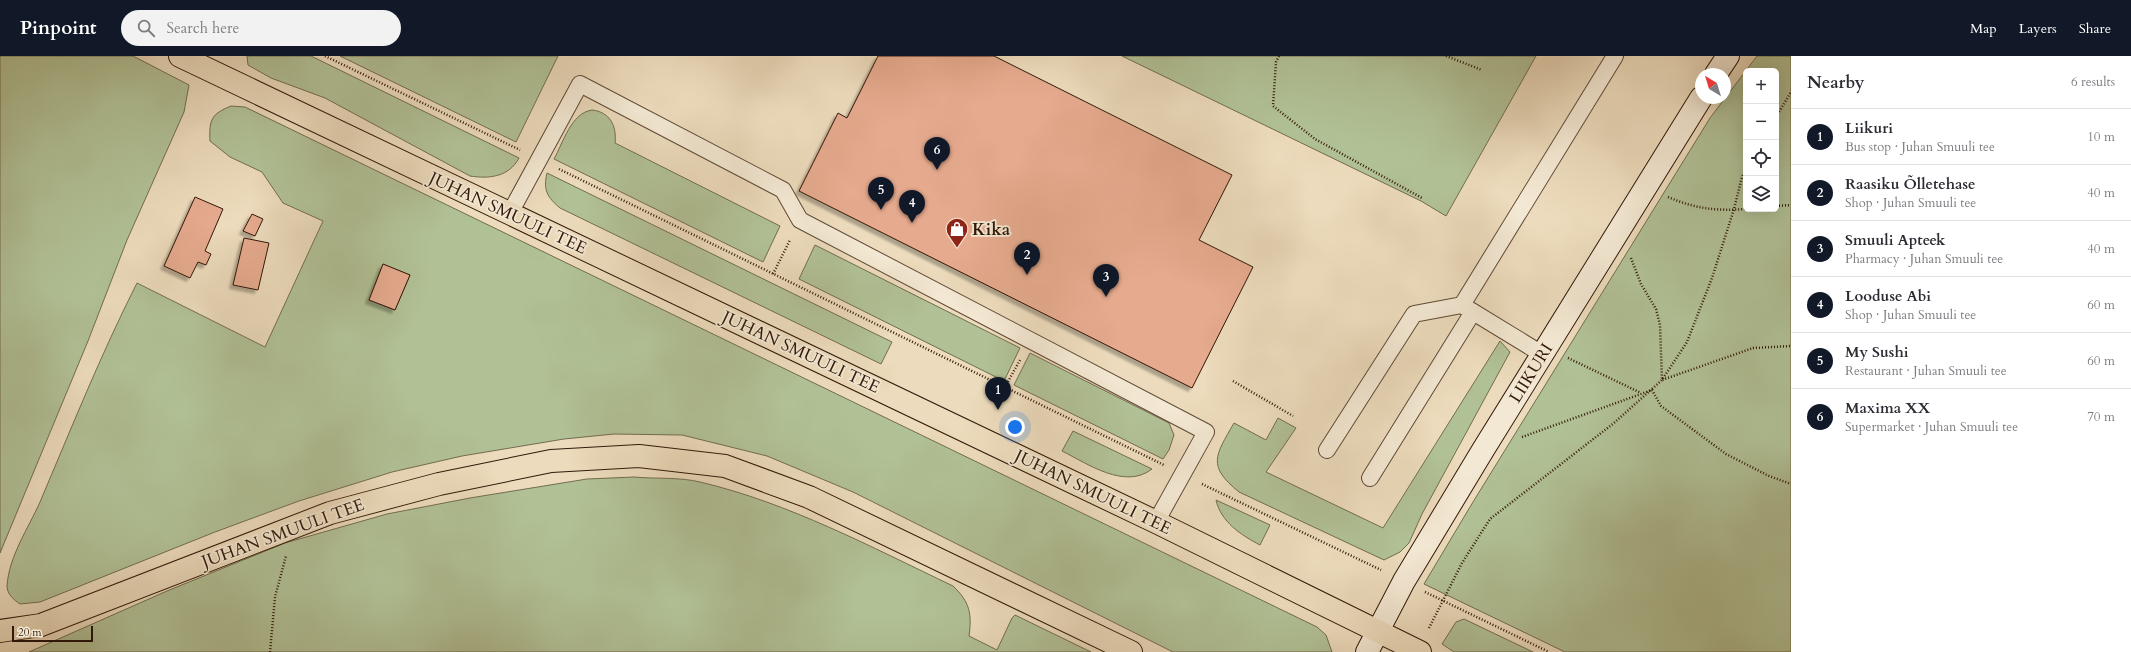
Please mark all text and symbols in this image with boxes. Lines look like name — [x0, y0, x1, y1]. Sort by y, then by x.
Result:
search box — [121, 10, 401, 46]
text: Pinpoint — [20, 15, 97, 41]
icon: search — [135, 17, 157, 39]
text: Search here — [167, 18, 239, 38]
text: Map — [1970, 19, 1997, 38]
text: Layers — [2019, 19, 2057, 38]
text: Share — [2079, 19, 2111, 38]
north arrow — [1695, 68, 1731, 104]
map controls — [1743, 68, 1779, 212]
button: + — [1743, 68, 1779, 104]
text: Nearby — [1807, 71, 1864, 94]
text: 6 results — [2071, 73, 2115, 91]
button: − — [1743, 104, 1779, 140]
text: Liikuri — [1845, 118, 1893, 138]
text: 1 — [1817, 128, 1823, 146]
text: 10 m — [2087, 128, 2115, 146]
pin: 6 — [924, 137, 950, 170]
text: Bus stop · Juhan Smuuli tee — [1845, 138, 1995, 156]
button: locate — [1743, 140, 1779, 176]
street label: JUHAN SMUULI TEE — [423, 165, 591, 260]
text: Raasiku Õlletehase — [1845, 174, 1976, 194]
button: layers — [1743, 176, 1779, 212]
pin: 5 — [868, 177, 894, 210]
text: 2 — [1817, 184, 1823, 202]
text: 40 m — [2087, 184, 2115, 202]
pin: 4 — [899, 190, 925, 223]
text: Shop · Juhan Smuuli tee — [1845, 194, 1976, 212]
shop icon: Kika — [944, 216, 970, 249]
place label: Kika — [972, 218, 1011, 241]
text: Smuuli Apteek — [1845, 230, 1945, 250]
text: 3 — [1817, 240, 1823, 258]
text: 40 m — [2087, 240, 2115, 258]
pin: 2 — [1014, 242, 1040, 275]
text: Pharmacy · Juhan Smuuli tee — [1845, 250, 2003, 268]
pin: 3 — [1093, 264, 1119, 297]
text: Looduse Abi — [1845, 286, 1931, 306]
text: 4 — [1817, 296, 1823, 314]
text: 60 m — [2087, 296, 2115, 314]
street label: JUHAN SMUULI TEE — [716, 304, 884, 399]
text: Shop · Juhan Smuuli tee — [1845, 306, 1976, 324]
street label: LIIKURI — [1504, 339, 1558, 407]
text: My Sushi — [1845, 342, 1909, 362]
text: 5 — [1817, 352, 1823, 370]
text: 60 m — [2087, 352, 2115, 370]
text: Restaurant · Juhan Smuuli tee — [1845, 362, 2007, 380]
pin: 1 — [985, 377, 1011, 410]
text: Maxima XX — [1845, 398, 1930, 418]
text: 6 — [1817, 408, 1823, 426]
text: 70 m — [2087, 408, 2115, 426]
your location — [1005, 417, 1025, 437]
text: Supermarket · Juhan Smuuli tee — [1845, 418, 2018, 436]
street label: JUHAN SMUULI TEE — [1008, 443, 1175, 540]
street label: JUHAN SMUULI TEE — [196, 493, 367, 574]
scale bar — [12, 624, 93, 643]
text: 20 m — [18, 625, 42, 640]

